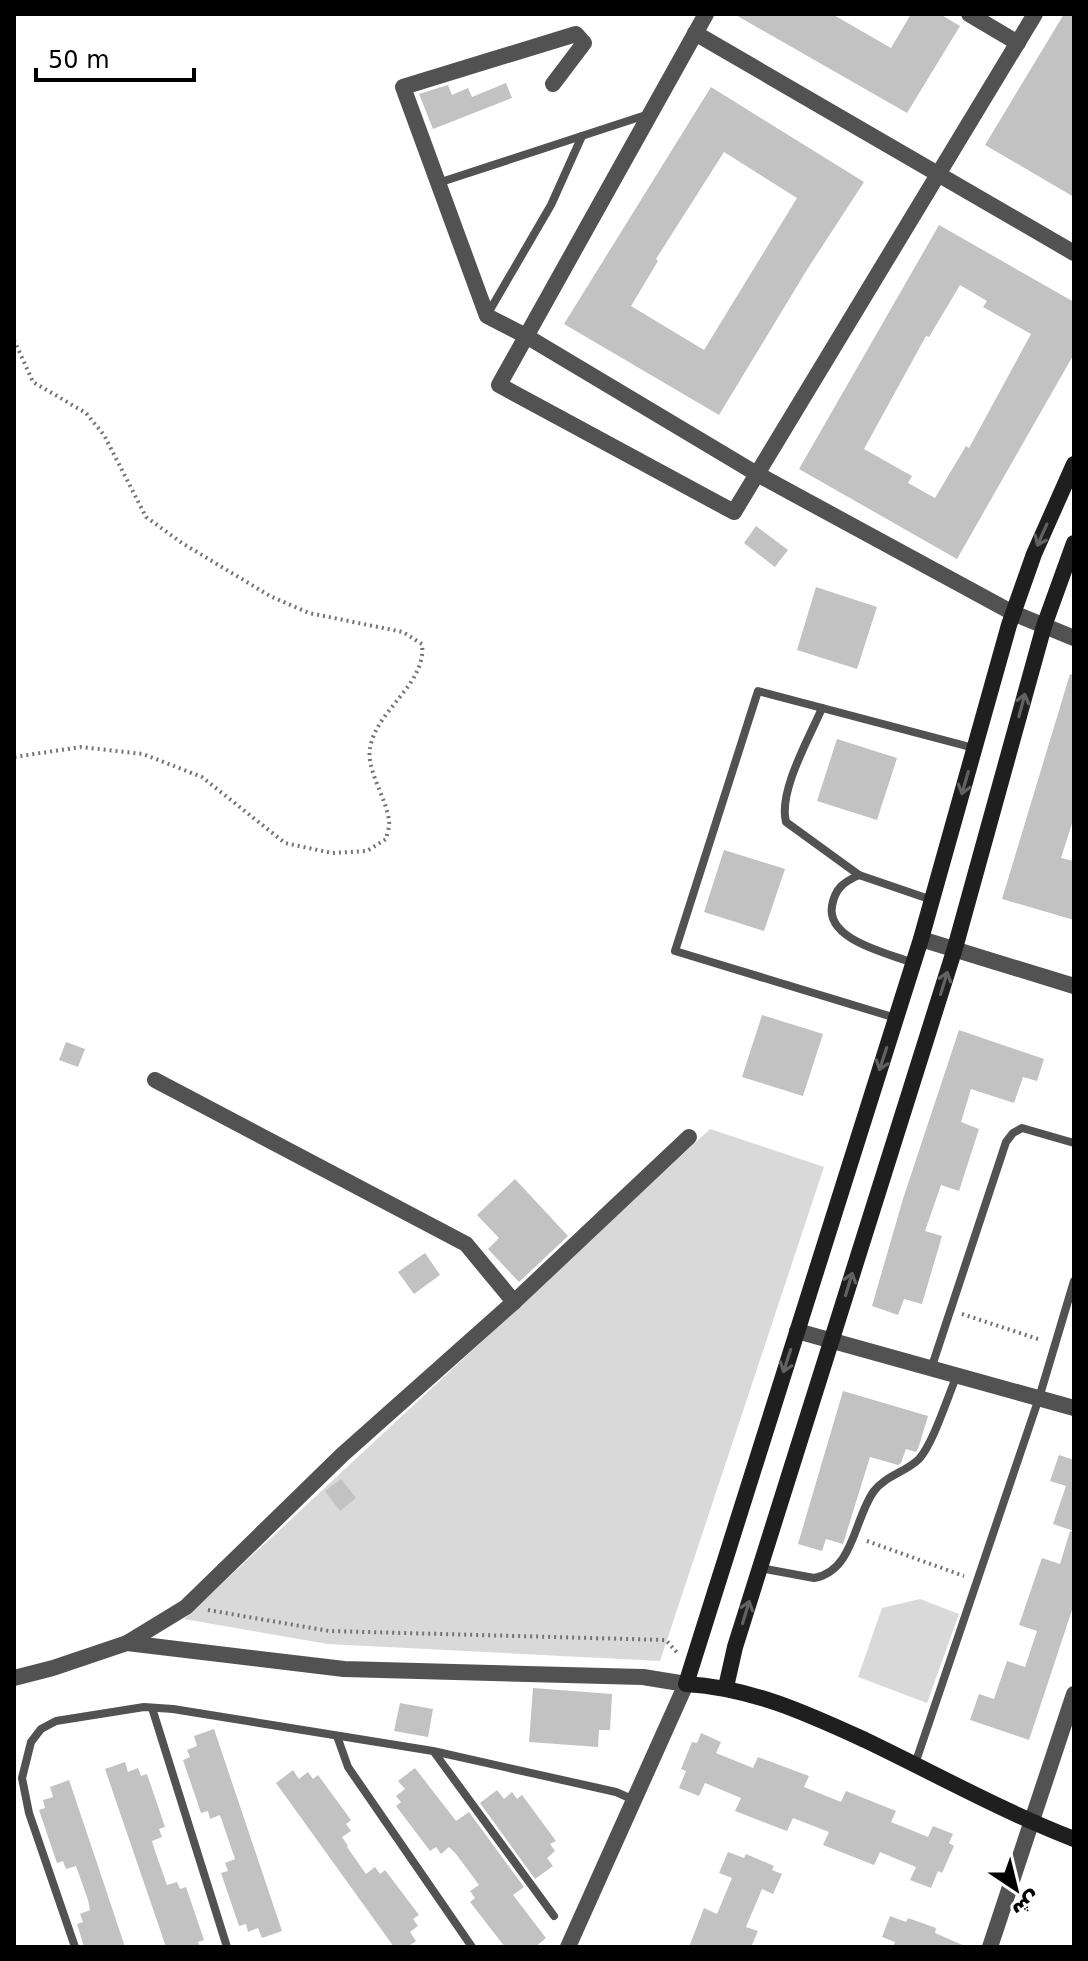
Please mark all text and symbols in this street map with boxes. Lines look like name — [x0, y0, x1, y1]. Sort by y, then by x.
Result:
scale bar — [36, 32, 194, 82]
text: 50 m — [48, 46, 110, 74]
one-way arrow — [1034, 523, 1049, 547]
one-way arrow — [1015, 693, 1030, 719]
one-way arrow — [956, 770, 971, 796]
one-way arrow — [937, 970, 952, 996]
one-way arrow — [874, 1047, 889, 1072]
one-way arrow — [843, 1272, 857, 1297]
one-way arrow — [779, 1348, 794, 1373]
one-way arrow — [740, 1600, 754, 1625]
north arrow — [976, 1849, 1056, 1929]
text: ش — [1008, 1886, 1047, 1924]

